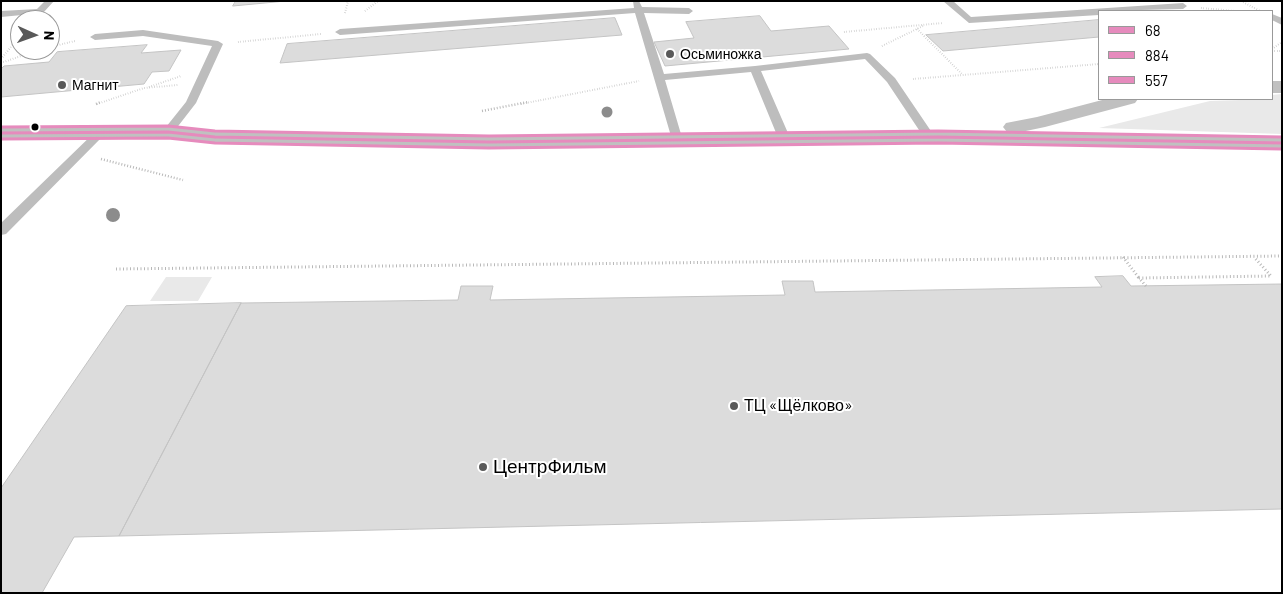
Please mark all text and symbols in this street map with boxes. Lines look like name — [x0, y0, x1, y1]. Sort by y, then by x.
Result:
north arrow — [10, 10, 60, 60]
legend — [1098, 10, 1273, 100]
text: 68 — [1145, 21, 1161, 39]
text: N — [41, 31, 58, 40]
place label: Осьминожка — [680, 46, 762, 62]
text: 884 — [1145, 46, 1169, 64]
marker: Осьминожка — [664, 48, 676, 60]
text: 557 — [1145, 71, 1168, 89]
place label: Магнит — [72, 77, 119, 93]
marker: Магнит — [56, 79, 68, 91]
unlabelled marker — [30, 122, 40, 132]
place label: ТЦ «Щёлково» — [744, 396, 853, 416]
marker: ТЦ «Щёлково» — [728, 400, 740, 412]
place label: ЦентрФильм — [493, 456, 606, 478]
marker: ЦентрФильм — [477, 461, 489, 473]

